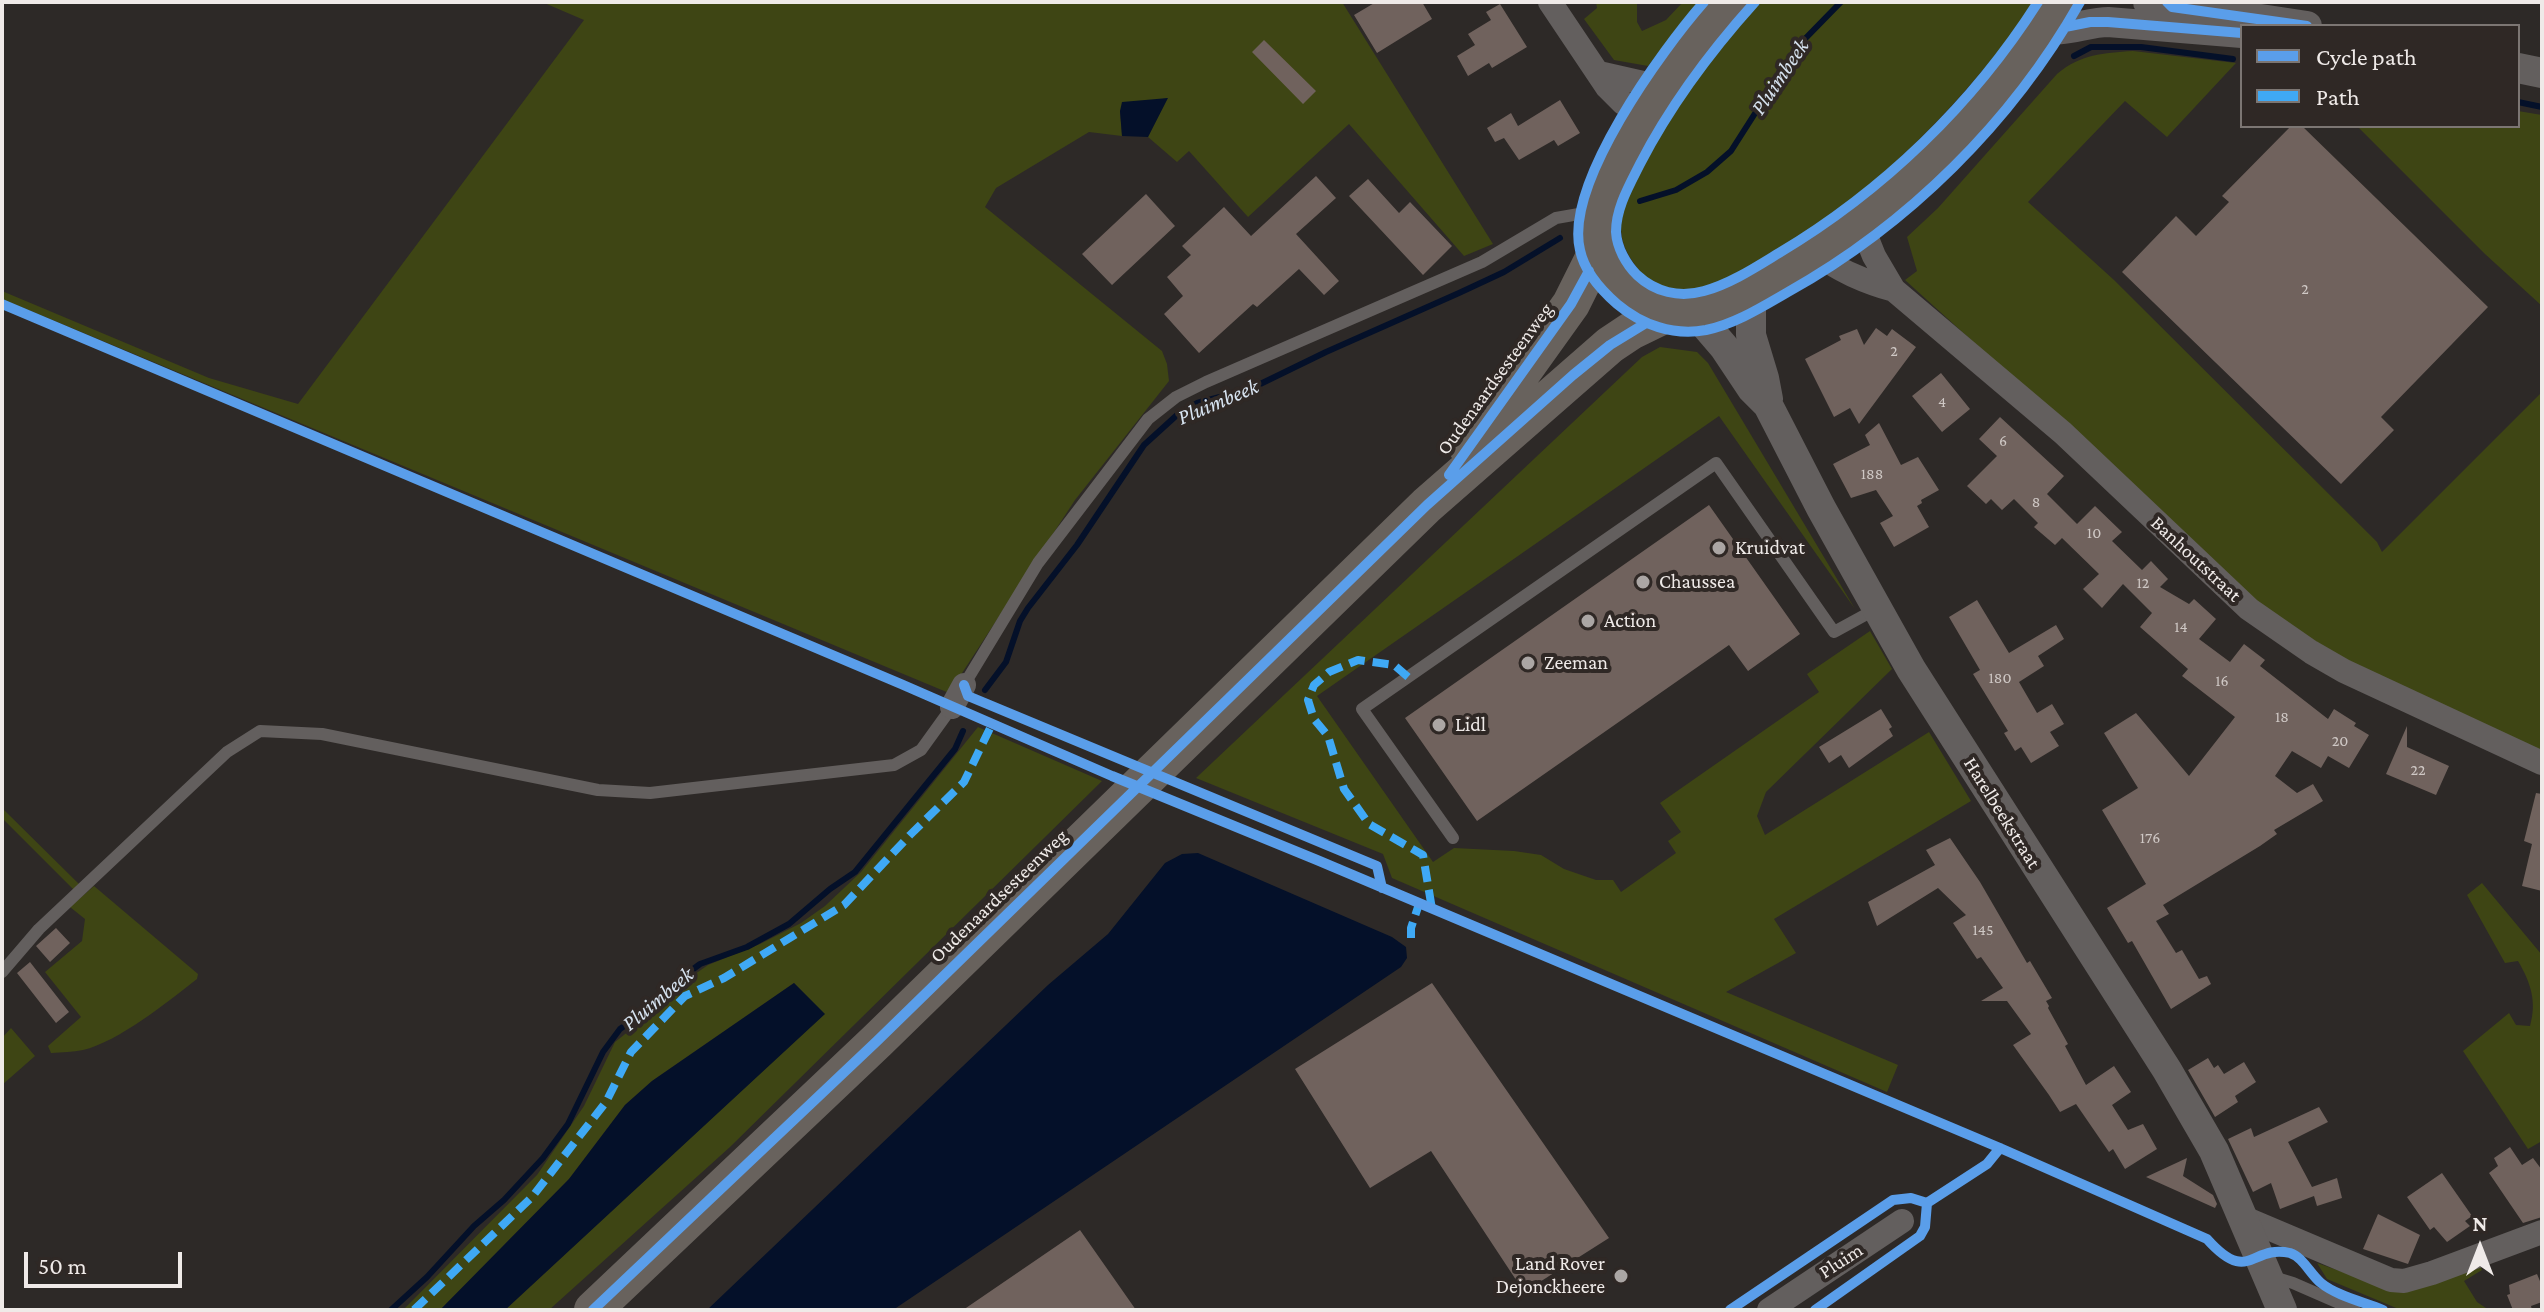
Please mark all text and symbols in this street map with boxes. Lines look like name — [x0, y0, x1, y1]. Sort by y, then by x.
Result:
legend — [2240, 24, 2520, 128]
water label: Pluimbeek — [1745, 34, 1815, 120]
text: Cycle path — [2316, 43, 2417, 70]
text: Path — [2316, 83, 2360, 110]
house number: 2 — [2301, 279, 2309, 299]
street label: Oudenaardsesteenweg — [1432, 298, 1558, 460]
house number: 2 — [1890, 341, 1898, 361]
water label: Pluimbeek — [1173, 373, 1263, 431]
house number: 4 — [1938, 392, 1946, 412]
house number: 6 — [1999, 431, 2007, 451]
house number: 188 — [1861, 464, 1883, 484]
house number: 8 — [2032, 492, 2040, 512]
street label: Banhoutstraat — [2146, 511, 2246, 607]
house number: 10 — [2087, 523, 2101, 543]
place label: Kruidvat — [1735, 536, 1805, 560]
marker: Kruidvat — [1710, 539, 1728, 557]
place label: Chaussea — [1659, 570, 1735, 594]
marker: Chaussea — [1634, 573, 1652, 591]
house number: 12 — [2137, 573, 2149, 593]
place label: Action — [1604, 609, 1656, 633]
marker: Action — [1579, 612, 1597, 630]
house number: 14 — [2174, 617, 2188, 637]
place label: Zeeman — [1544, 651, 1608, 675]
marker: Zeeman — [1519, 654, 1537, 672]
house number: 180 — [1989, 668, 2011, 688]
house number: 16 — [2215, 671, 2229, 691]
house number: 18 — [2275, 707, 2289, 727]
place label: Lidl — [1455, 713, 1486, 737]
marker: Lidl — [1430, 716, 1448, 734]
house number: 20 — [2332, 731, 2348, 751]
street label: Harelbeekstraat — [1958, 753, 2046, 873]
house number: 22 — [2410, 760, 2426, 780]
street label: Oudenaardsesteenweg — [925, 824, 1073, 968]
house number: 176 — [2140, 828, 2160, 848]
house number: 145 — [1973, 920, 1993, 940]
water label: Pluimbeek — [617, 961, 699, 1037]
north arrow — [2440, 1208, 2520, 1288]
text: N — [2473, 1211, 2488, 1236]
scale bar — [28, 1236, 186, 1286]
street label: Pluim — [1815, 1238, 1867, 1284]
text: 50 m — [38, 1252, 87, 1279]
place label: Land Rover Dejonckheere — [1496, 1252, 1605, 1299]
marker: Land Rover Dejonckheere — [1612, 1267, 1630, 1285]

